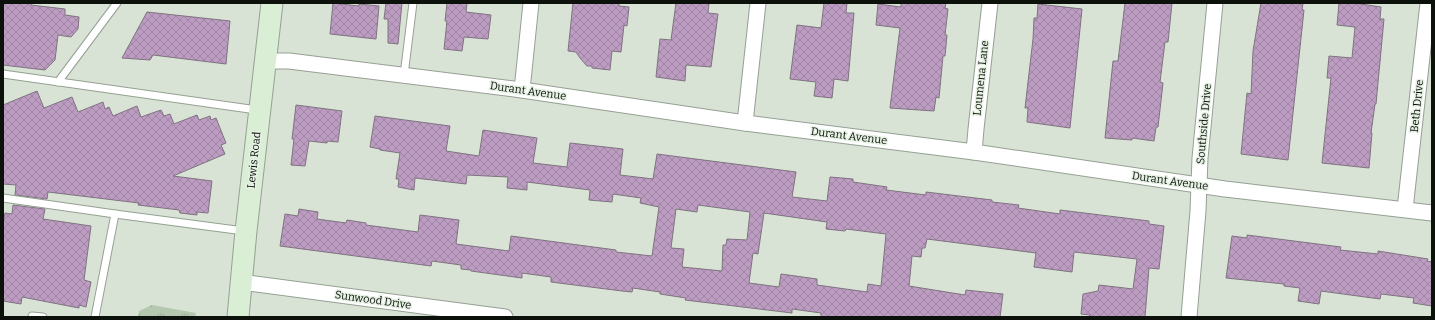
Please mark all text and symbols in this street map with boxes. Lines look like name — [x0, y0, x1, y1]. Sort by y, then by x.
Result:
street label: Loumena Lane — [971, 40, 991, 116]
street label: Durant Avenue — [489, 79, 567, 103]
street label: Beth Drive — [1408, 79, 1426, 133]
street label: Southside Drive — [1194, 83, 1214, 165]
street label: Durant Avenue — [810, 125, 888, 147]
street label: Lewis Road — [245, 130, 263, 189]
street label: Durant Avenue — [1131, 169, 1209, 193]
street label: Sunwood Drive — [334, 288, 412, 312]

